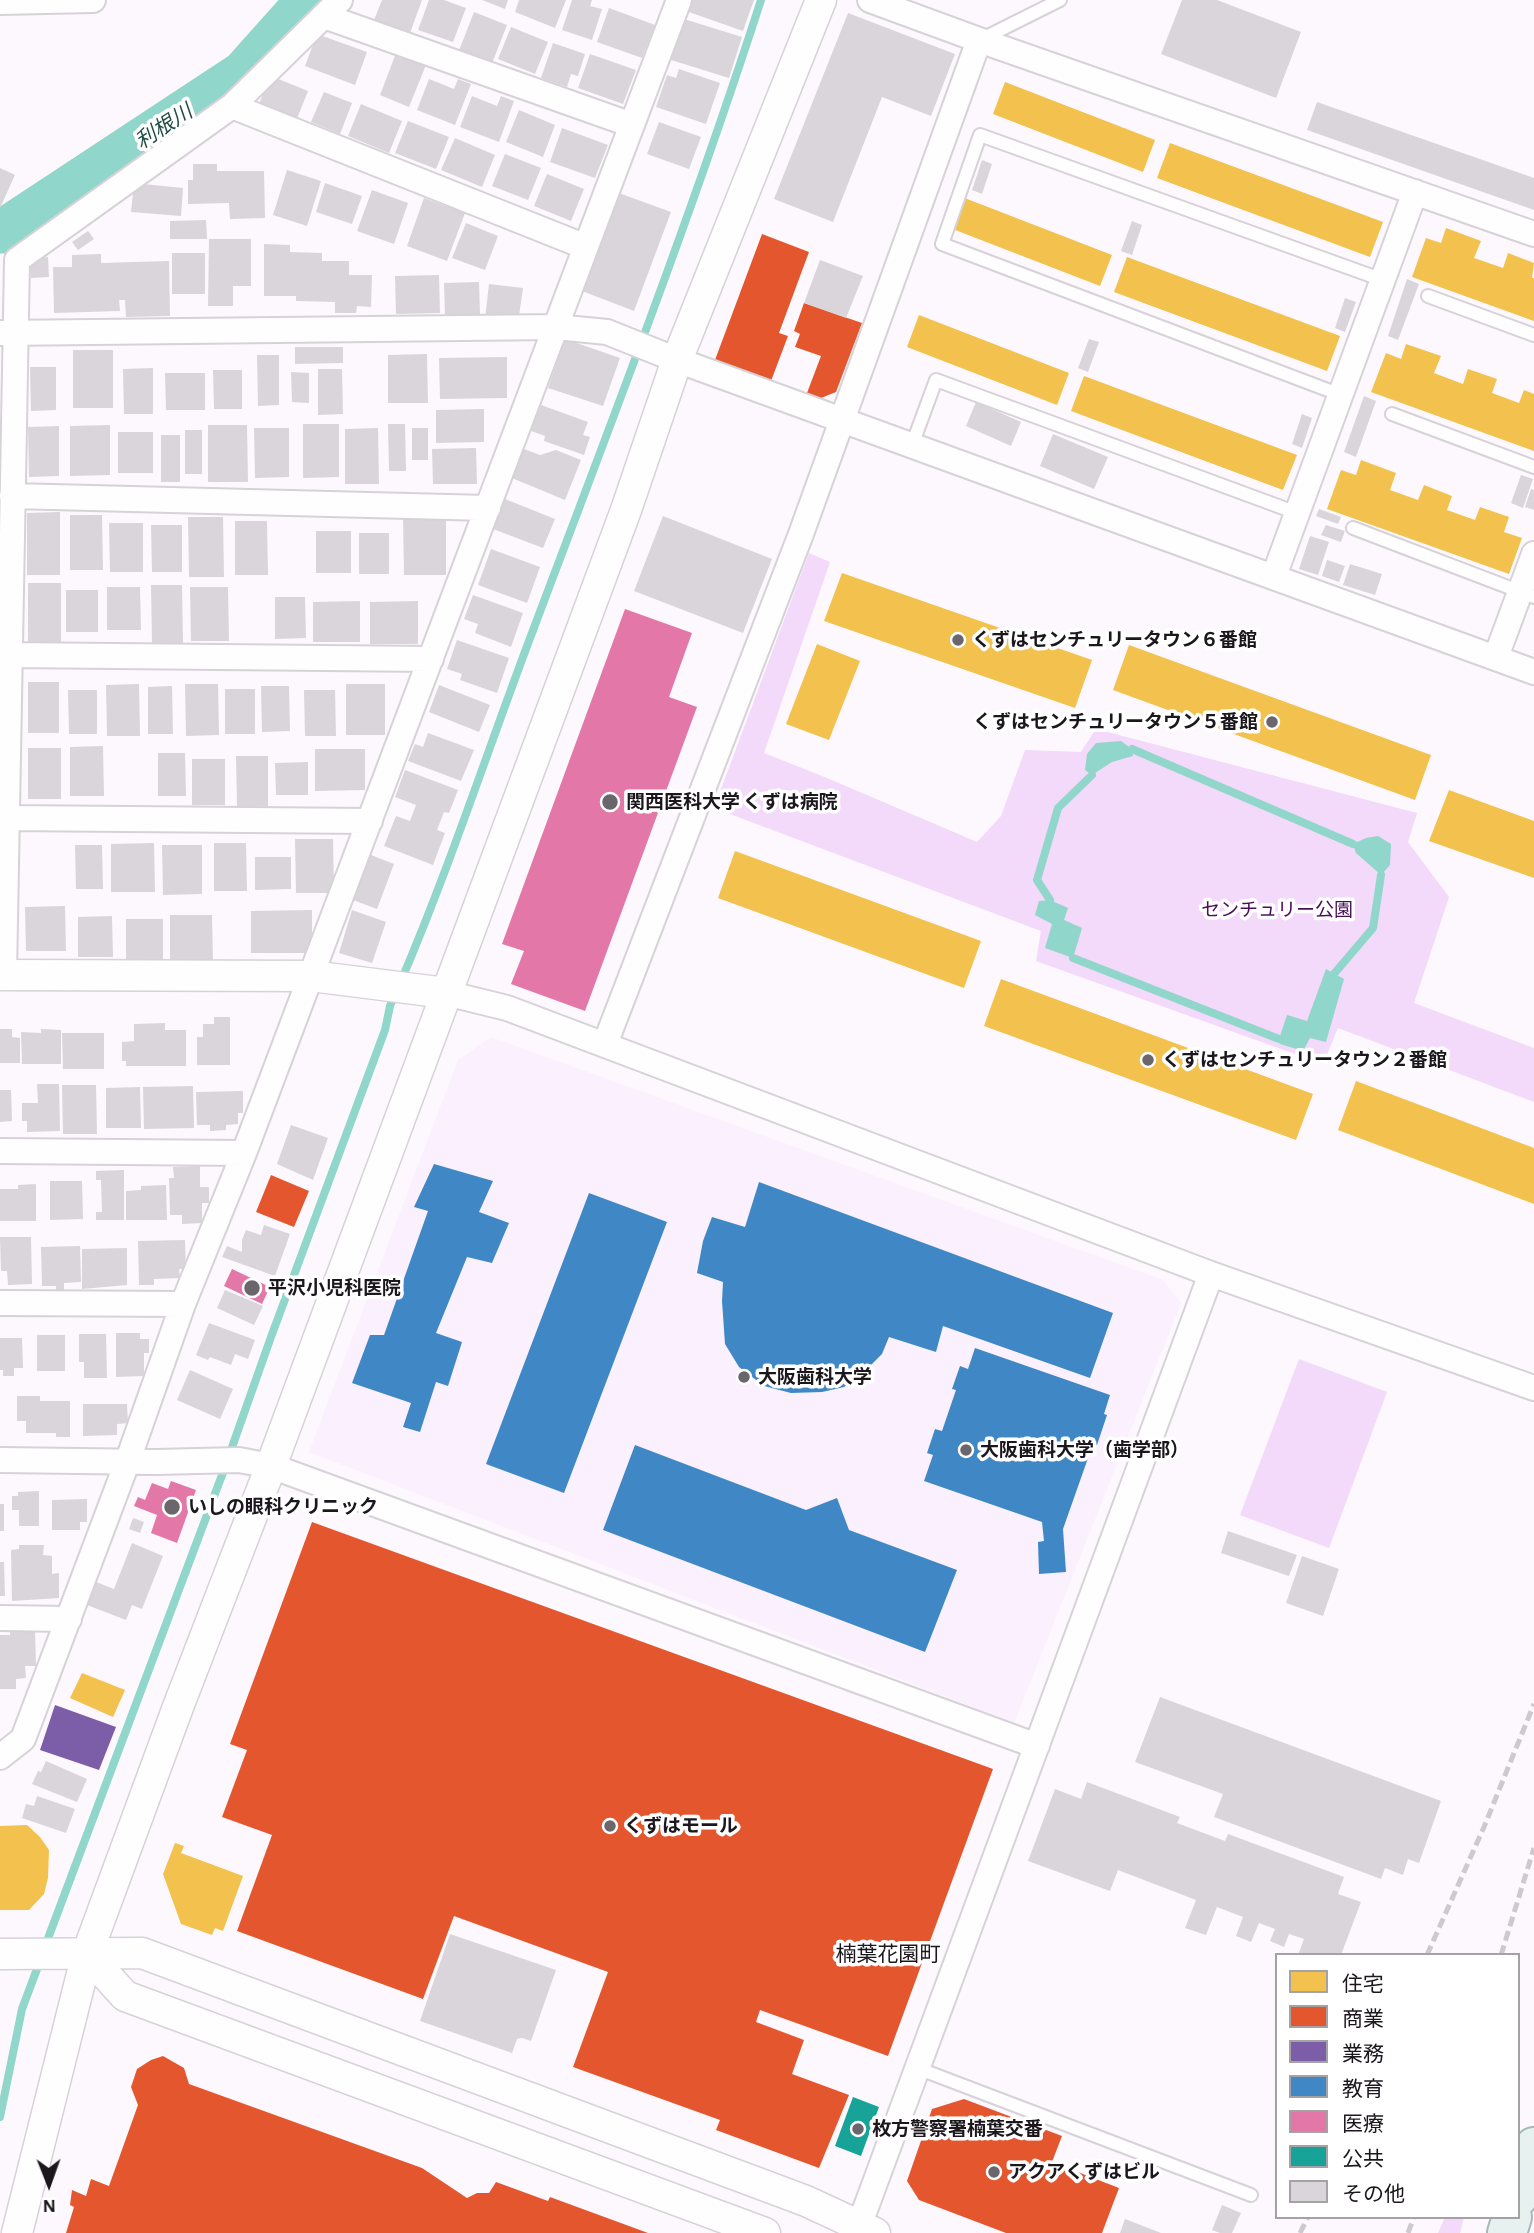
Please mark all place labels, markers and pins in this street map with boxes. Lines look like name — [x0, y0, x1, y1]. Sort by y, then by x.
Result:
place label: くずはセンチュリータウン６番館 — [972, 629, 1257, 651]
marker: くずはセンチュリータウン６番館 — [950, 632, 966, 648]
place label: くずはセンチュリータウン５番館 — [973, 711, 1258, 733]
marker: くずはセンチュリータウン５番館 — [1264, 714, 1280, 730]
place label: 関西医科大学 くずは病院 — [626, 791, 838, 813]
marker: 関西医科大学 くずは病院 — [600, 792, 620, 812]
place label: くずはセンチュリータウン２番館 — [1162, 1049, 1447, 1071]
marker: くずはセンチュリータウン２番館 — [1140, 1052, 1156, 1068]
place label: 平沢小児科医院 — [268, 1277, 401, 1299]
marker: 平沢小児科医院 — [242, 1278, 262, 1298]
place label: 大阪歯科大学 — [758, 1366, 872, 1388]
marker: 大阪歯科大学 — [736, 1369, 752, 1385]
place label: 大阪歯科大学（歯学部） — [980, 1439, 1189, 1461]
marker: 大阪歯科大学（歯学部） — [958, 1442, 974, 1458]
place label: いしの眼科クリニック — [188, 1496, 378, 1518]
marker: いしの眼科クリニック — [162, 1497, 182, 1517]
place label: くずはモール — [624, 1815, 738, 1837]
marker: くずはモール — [602, 1818, 618, 1834]
place label: 枚方警察署楠葉交番 — [872, 2118, 1043, 2140]
marker: 枚方警察署楠葉交番 — [850, 2121, 866, 2137]
place label: アクアくずはビル — [1008, 2161, 1160, 2183]
marker: アクアくずはビル — [986, 2164, 1002, 2180]

